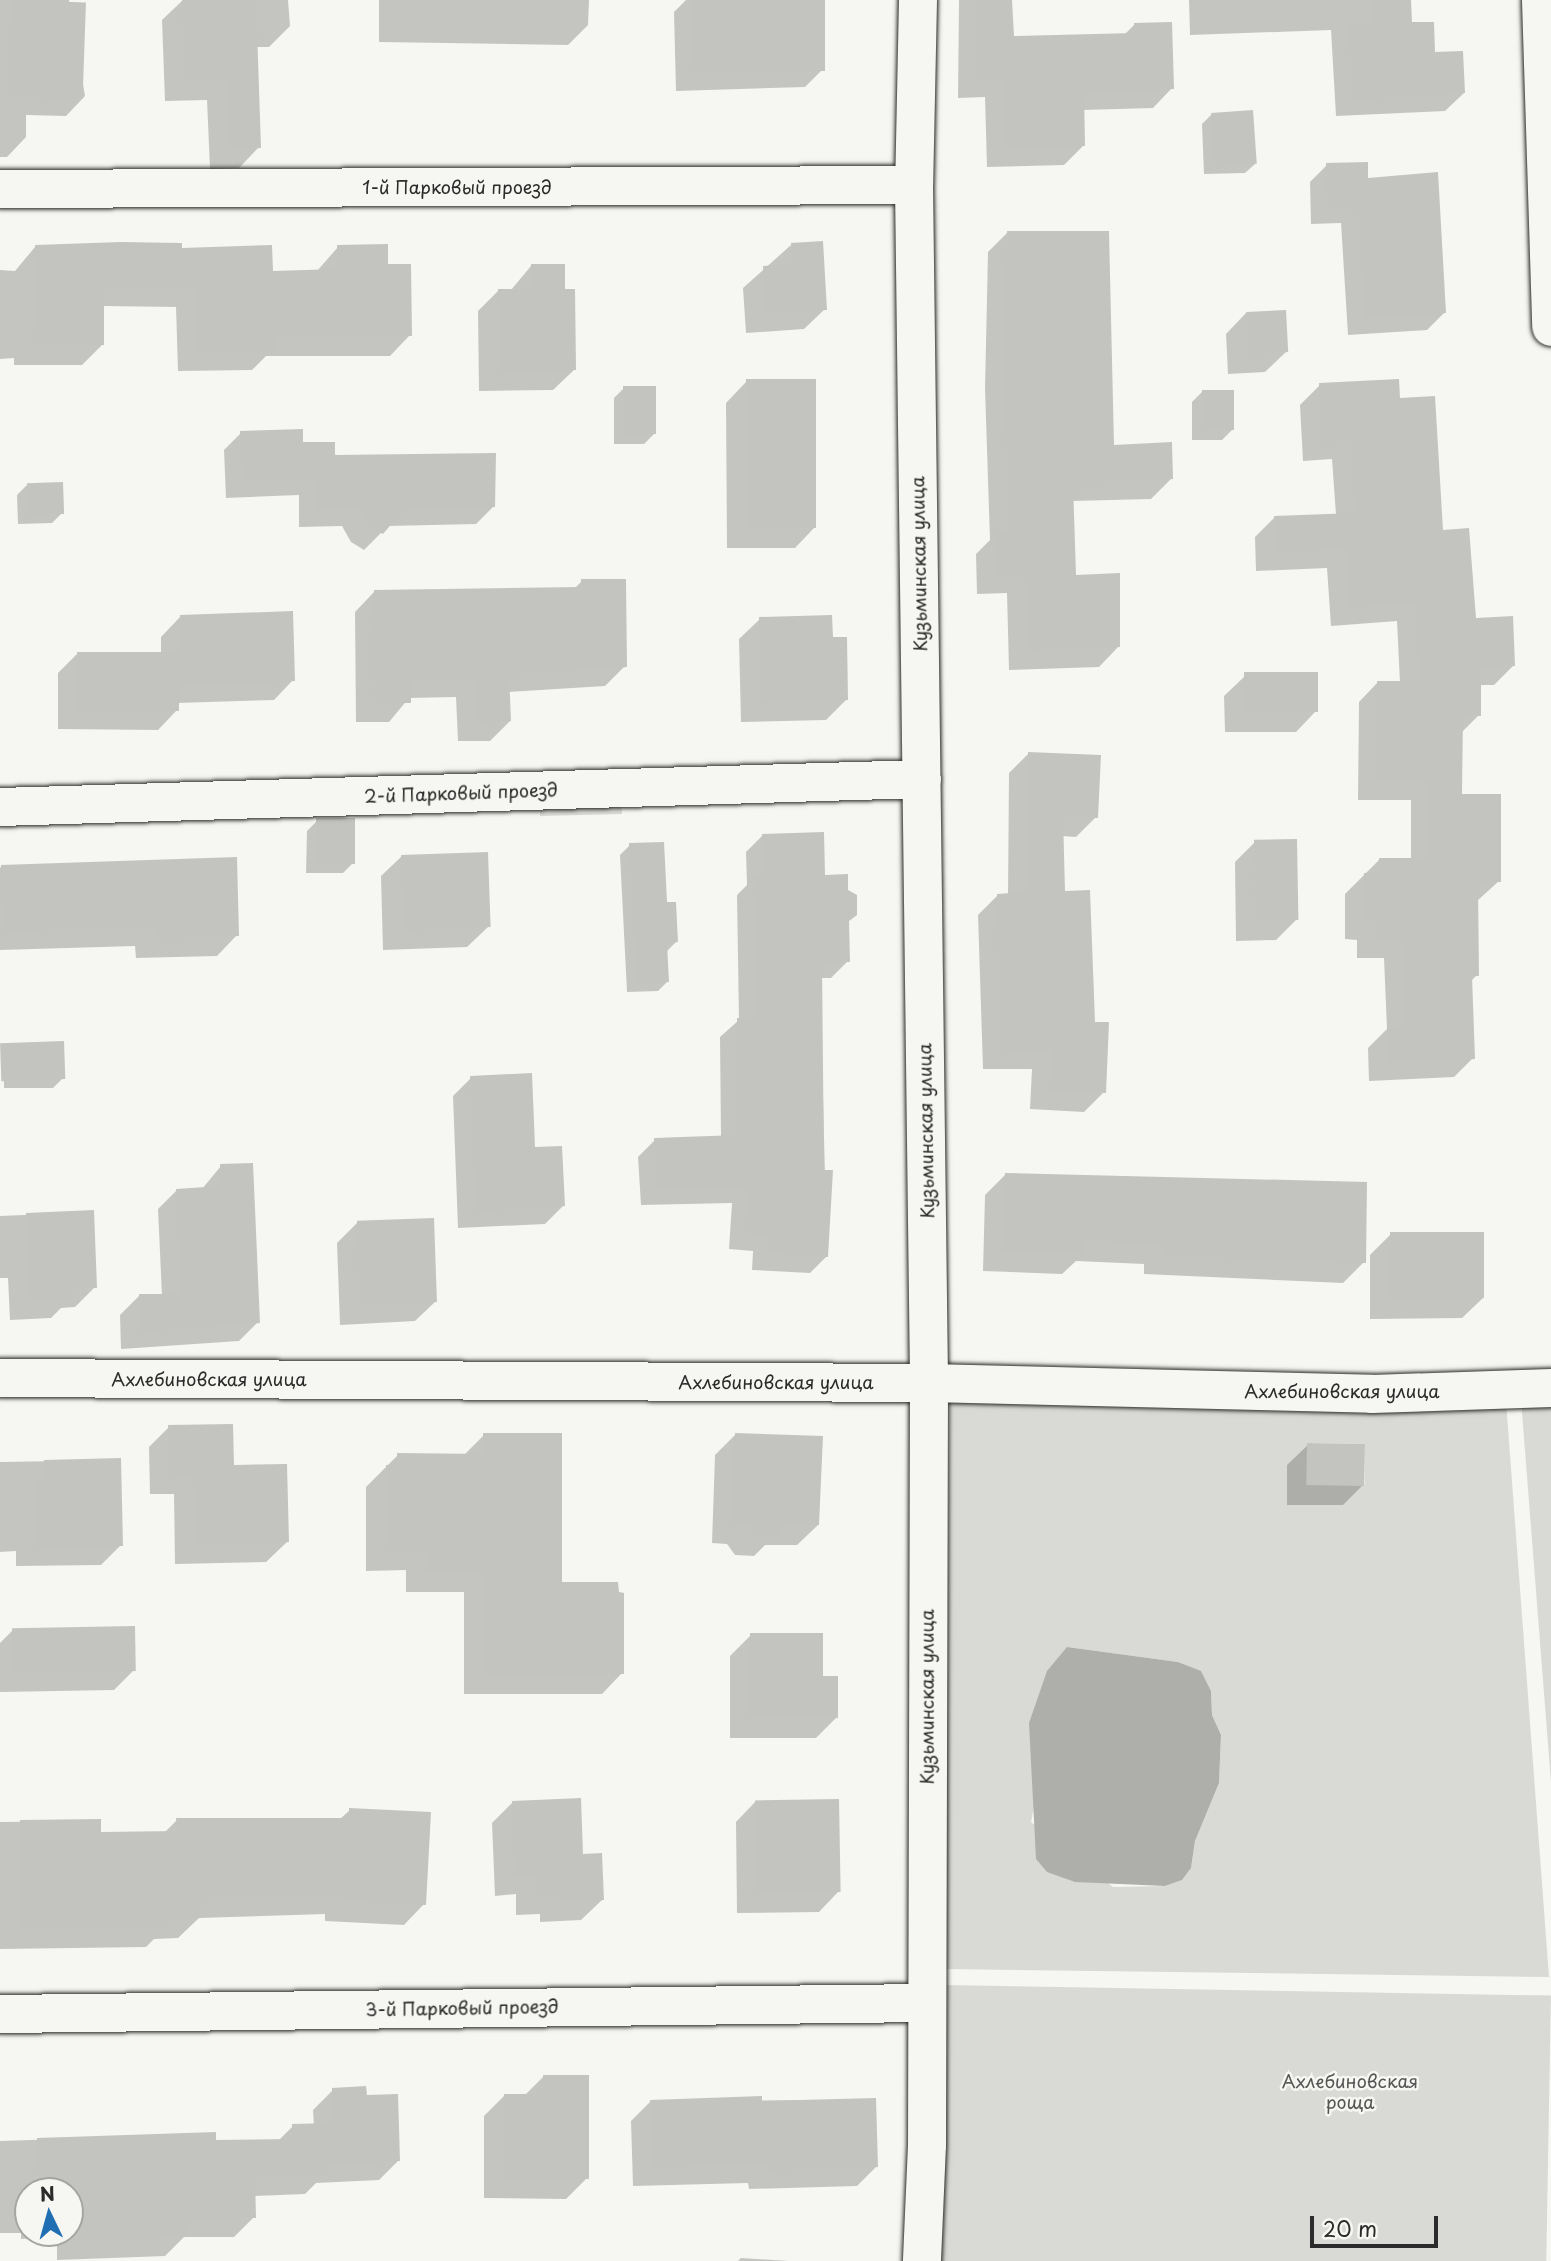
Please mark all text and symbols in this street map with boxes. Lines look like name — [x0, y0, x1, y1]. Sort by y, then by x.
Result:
street label: 1-й Парковый проезд — [362, 176, 552, 198]
street label: Кузьминская улица — [907, 476, 931, 652]
street label: 2-й Парковый проезд — [364, 779, 558, 807]
street label: Кузьминская улица — [914, 1043, 938, 1219]
street label: Ахлебиновская улица — [111, 1368, 307, 1390]
street label: Ахлебиновская улица — [678, 1371, 874, 1393]
street label: Ахлебиновская улица — [1244, 1380, 1440, 1402]
street label: Кузьминская улица — [916, 1609, 938, 1785]
street label: 3-й Парковый проезд — [365, 1996, 559, 2020]
park label: Ахлебиновская роща — [1282, 2071, 1418, 2114]
north arrow — [14, 2177, 84, 2247]
text: N — [39, 2178, 56, 2208]
scale bar — [1313, 2202, 1441, 2246]
text: 20 m — [1323, 2212, 1377, 2244]

